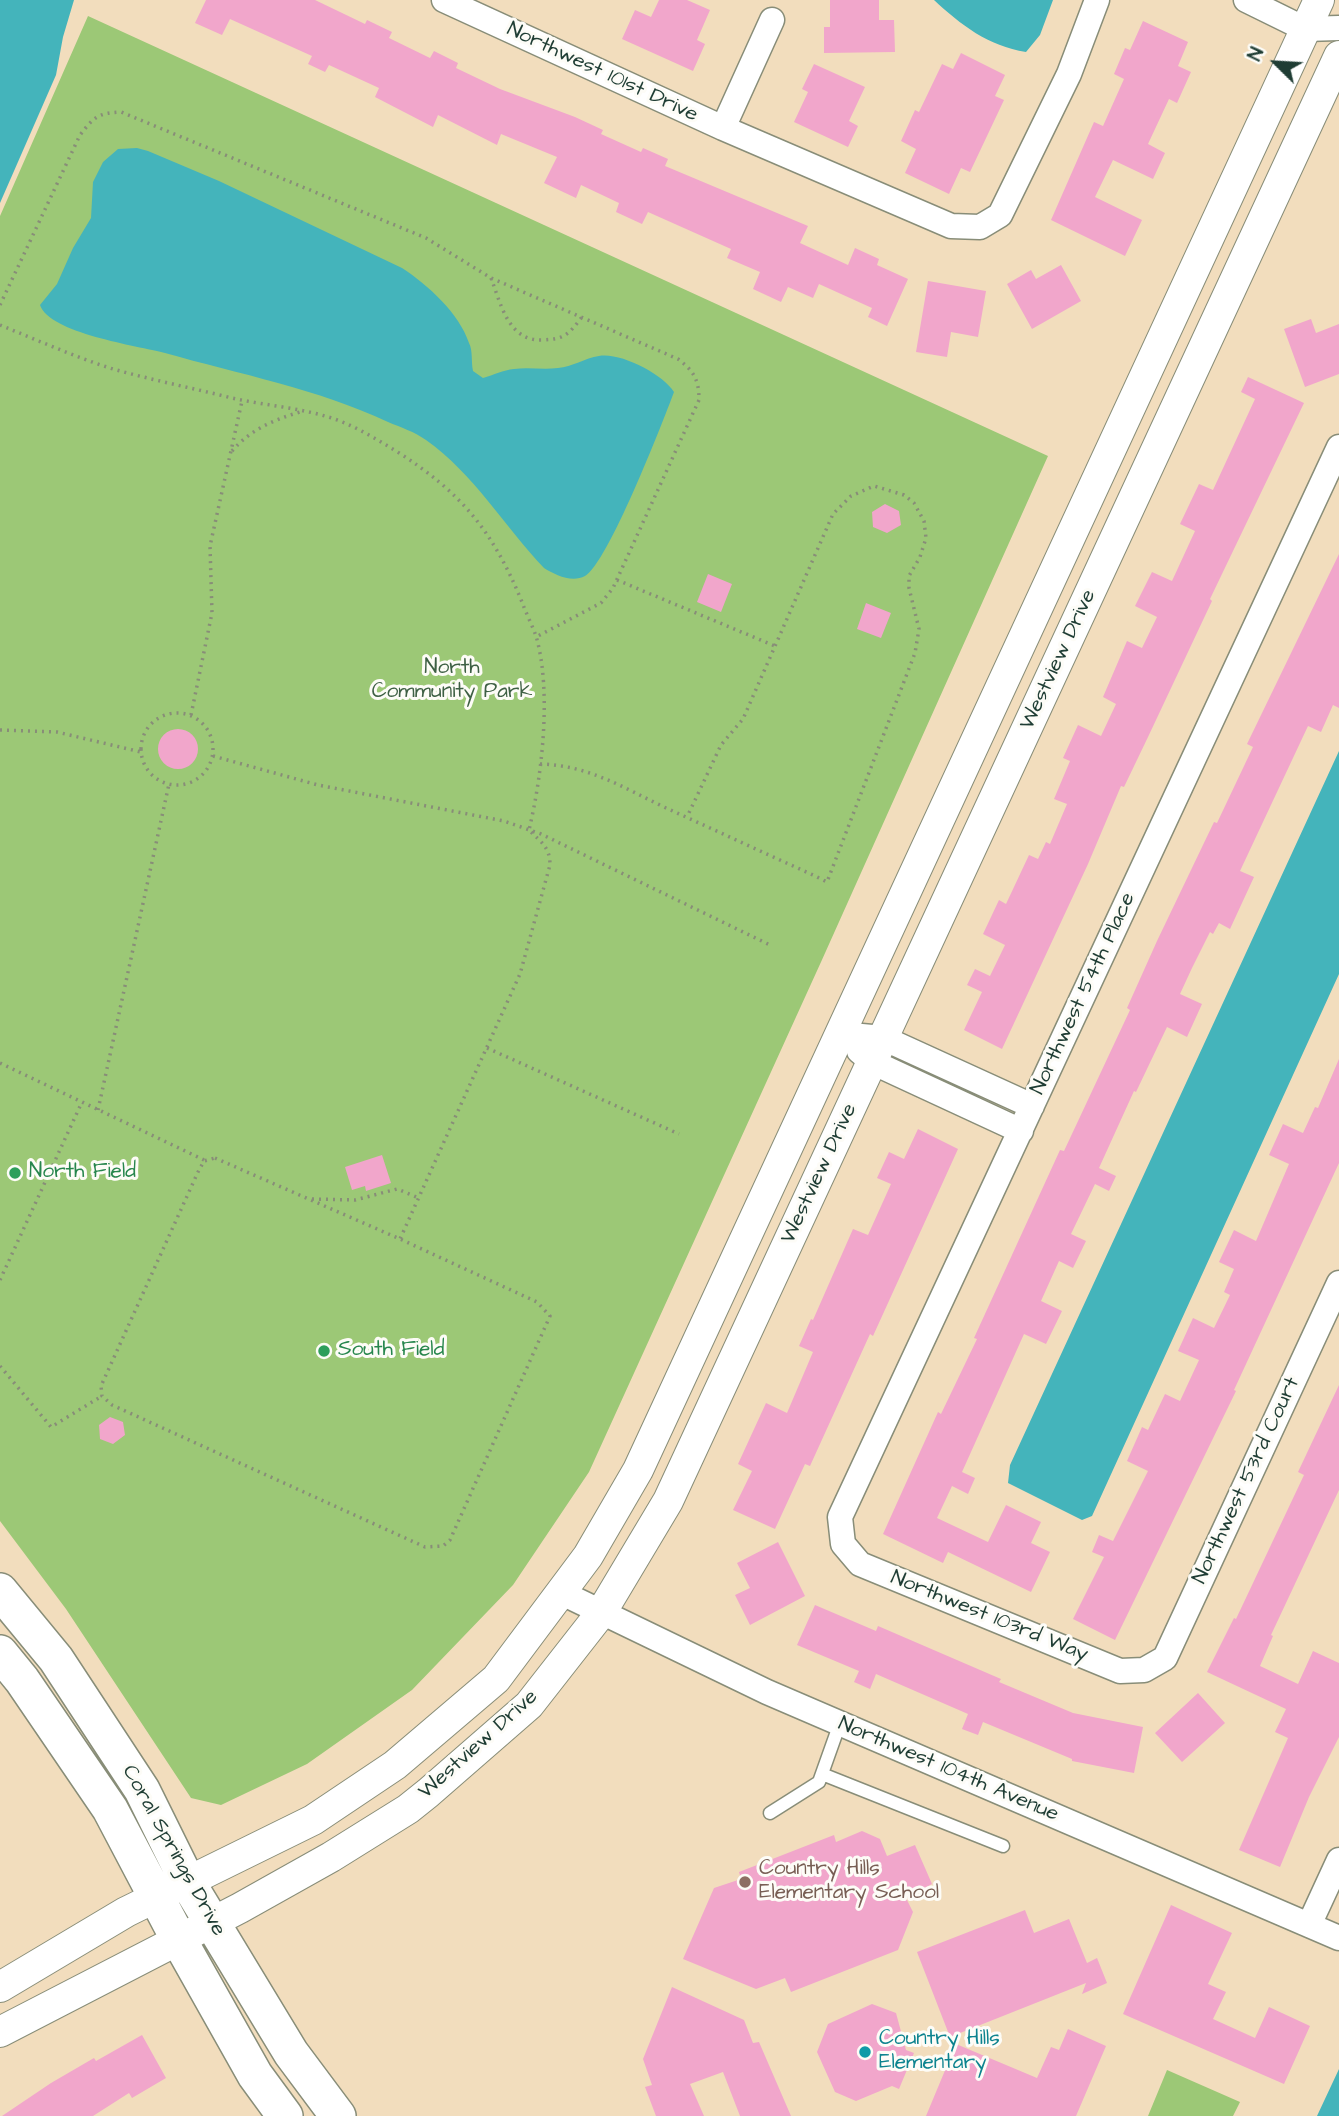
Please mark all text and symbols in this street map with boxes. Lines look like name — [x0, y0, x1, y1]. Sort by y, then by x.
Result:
street label: Northwest 101st Drive — [502, 18, 702, 128]
north arrow — [1241, 28, 1311, 98]
text: N — [1242, 43, 1271, 65]
street label: Westview Drive — [1016, 586, 1102, 734]
park label: North Community Park — [372, 656, 532, 706]
street label: Northwest 54th Place — [1026, 889, 1142, 1099]
street label: Westview Drive — [777, 1100, 863, 1248]
place label: North Field — [29, 1160, 136, 1186]
marker: North Field — [7, 1165, 23, 1181]
place label: South Field — [338, 1338, 444, 1364]
marker: South Field — [316, 1343, 332, 1359]
street label: Northwest 53rd Court — [1188, 1374, 1306, 1588]
street label: Northwest 103rd Way — [887, 1566, 1091, 1668]
street label: Westview Drive — [414, 1685, 544, 1805]
street label: Northwest 104th Avenue — [834, 1712, 1062, 1828]
street label: Coral Springs Drive — [116, 1761, 230, 1941]
place label: Country Hills Elementary School — [759, 1857, 939, 1907]
marker: Country Hills Elementary School — [737, 1874, 753, 1890]
place label: Country Hills Elementary — [879, 2027, 1000, 2077]
marker: Country Hills Elementary — [857, 2044, 873, 2060]

